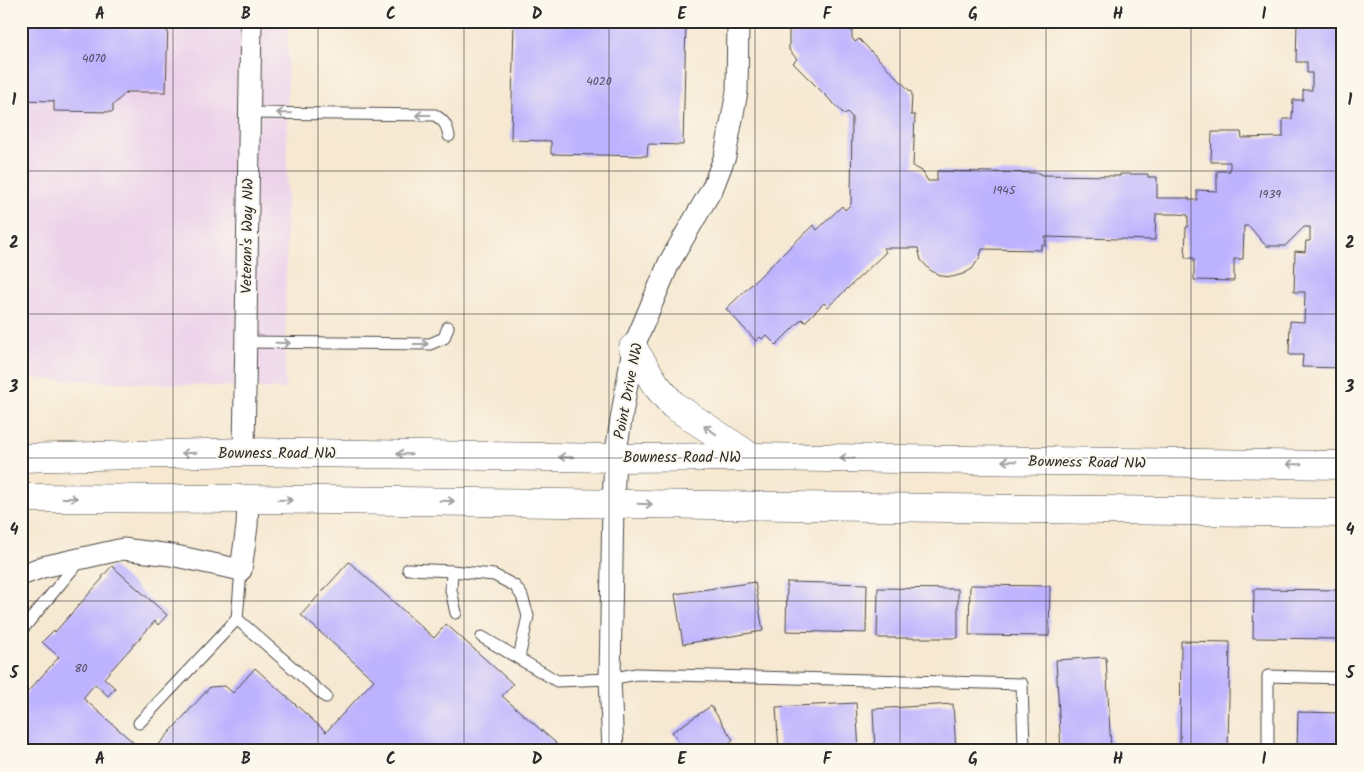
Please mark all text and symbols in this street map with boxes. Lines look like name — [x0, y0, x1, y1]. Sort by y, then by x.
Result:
text: A — [95, 2, 105, 27]
text: B — [241, 2, 251, 27]
text: C — [386, 2, 396, 27]
text: D — [532, 2, 543, 27]
text: E — [678, 2, 688, 27]
text: F — [823, 2, 833, 27]
text: G — [968, 2, 978, 27]
text: H — [1113, 2, 1123, 27]
text: I — [1262, 2, 1267, 27]
house number: 4070 — [82, 49, 106, 68]
house number: 4020 — [586, 72, 612, 91]
text: 1 — [12, 88, 17, 113]
text: 1 — [1348, 88, 1353, 113]
one-way arrow — [276, 108, 292, 118]
one-way arrow — [415, 110, 432, 120]
street label: Veteran's Way NW — [235, 178, 261, 294]
house number: 1945 — [993, 181, 1017, 200]
house number: 1939 — [1259, 185, 1281, 204]
text: 2 — [9, 231, 19, 256]
text: 2 — [1345, 231, 1355, 256]
one-way arrow — [274, 338, 291, 348]
one-way arrow — [412, 339, 429, 349]
street label: Point Drive NW — [608, 341, 650, 441]
text: 3 — [9, 375, 19, 400]
text: 3 — [1345, 375, 1355, 400]
one-way arrow — [703, 425, 717, 435]
street label: Bowness Road NW — [218, 442, 336, 466]
street label: Bowness Road NW — [623, 446, 741, 470]
one-way arrow — [181, 448, 198, 458]
one-way arrow — [396, 449, 412, 459]
street label: Bowness Road NW — [1028, 450, 1146, 476]
one-way arrow — [558, 452, 574, 462]
one-way arrow — [839, 453, 855, 463]
one-way arrow — [1001, 456, 1017, 465]
one-way arrow — [1286, 459, 1302, 469]
one-way arrow — [62, 493, 78, 503]
one-way arrow — [276, 495, 293, 505]
one-way arrow — [439, 497, 455, 506]
one-way arrow — [637, 500, 653, 509]
text: 4 — [10, 518, 19, 543]
text: 4 — [1346, 518, 1355, 543]
house number: 80 — [74, 659, 88, 678]
text: 5 — [9, 661, 20, 686]
text: 5 — [1345, 661, 1356, 686]
text: A — [95, 747, 105, 772]
text: B — [241, 747, 251, 772]
text: C — [386, 747, 396, 772]
text: D — [532, 747, 543, 772]
text: E — [678, 747, 688, 772]
text: F — [823, 747, 833, 772]
text: G — [968, 747, 978, 772]
text: H — [1113, 747, 1123, 772]
text: I — [1262, 747, 1267, 772]

